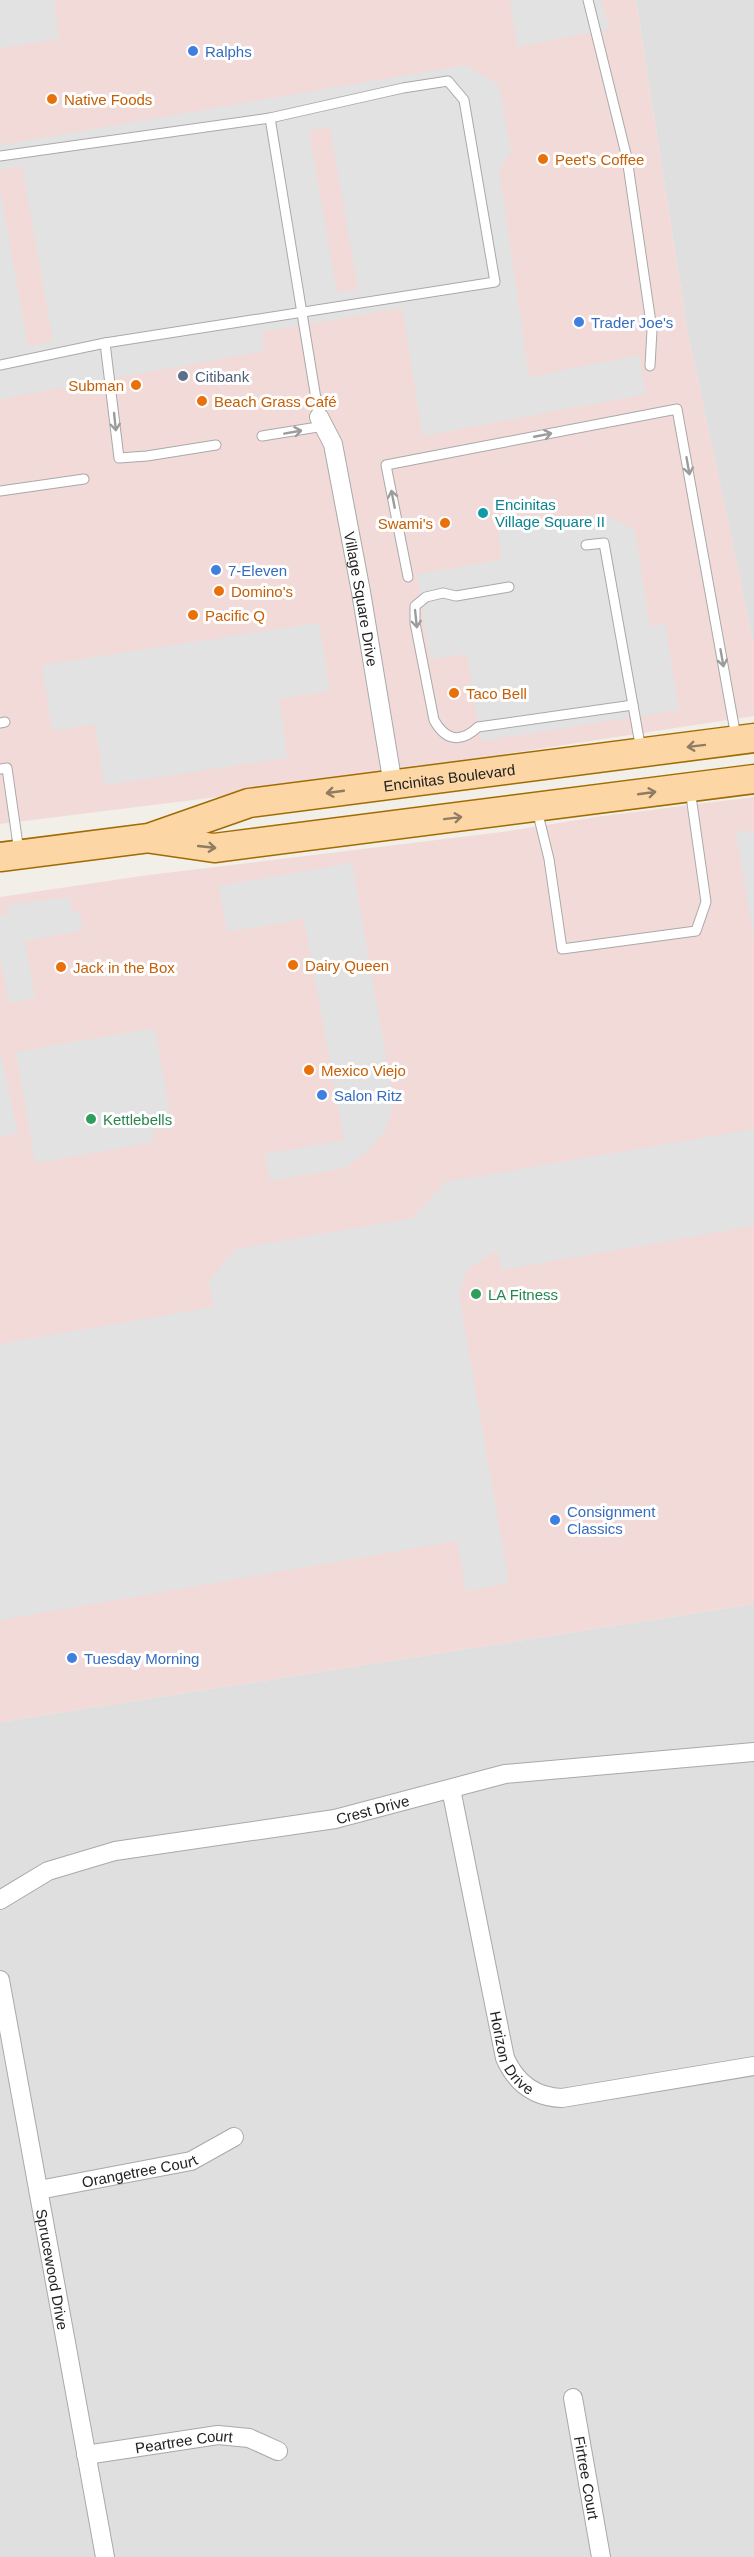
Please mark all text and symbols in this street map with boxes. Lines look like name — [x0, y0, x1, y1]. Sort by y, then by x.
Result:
place label: Ralphs — [205, 43, 252, 60]
marker: Ralphs — [186, 44, 200, 58]
place label: Native Foods — [64, 91, 152, 108]
marker: Native Foods — [45, 92, 59, 106]
place label: Peet's Coffee — [555, 151, 644, 168]
marker: Peet's Coffee — [536, 152, 550, 166]
place label: Trader Joe's — [591, 314, 673, 331]
marker: Trader Joe's — [572, 315, 586, 329]
place label: Citibank — [195, 368, 250, 385]
marker: Citibank — [176, 369, 190, 383]
place label: Subman — [68, 377, 124, 394]
marker: Subman — [129, 378, 143, 392]
place label: Beach Grass Café — [214, 393, 337, 410]
marker: Beach Grass Café — [195, 394, 209, 408]
one-way arrow — [110, 411, 121, 431]
one-way arrow — [283, 426, 302, 437]
one-way arrow — [533, 429, 553, 440]
one-way arrow — [683, 456, 694, 476]
one-way arrow — [387, 490, 398, 510]
place label: Encinitas Village Square II — [495, 496, 605, 530]
marker: Encinitas Village Square II — [476, 506, 490, 520]
place label: Swami's — [378, 515, 433, 532]
marker: Swami's — [438, 516, 452, 530]
street label: Village Square Drive — [341, 530, 382, 668]
place label: 7-Eleven — [228, 562, 287, 579]
marker: 7-Eleven — [209, 563, 223, 577]
place label: Domino's — [231, 583, 293, 600]
marker: Domino's — [212, 584, 226, 598]
place label: Pacific Q — [205, 607, 265, 624]
marker: Pacific Q — [186, 608, 200, 622]
one-way arrow — [410, 609, 421, 629]
one-way arrow — [717, 648, 728, 668]
place label: Taco Bell — [466, 685, 527, 702]
marker: Taco Bell — [447, 686, 461, 700]
one-way arrow — [687, 740, 706, 751]
street label: Encinitas Boulevard — [382, 760, 516, 794]
one-way arrow — [326, 786, 346, 797]
one-way arrow — [636, 788, 656, 799]
one-way arrow — [443, 812, 463, 823]
one-way arrow — [197, 842, 216, 853]
place label: Dairy Queen — [305, 957, 389, 974]
marker: Dairy Queen — [286, 958, 300, 972]
place label: Jack in the Box — [73, 959, 175, 976]
marker: Jack in the Box — [54, 960, 68, 974]
place label: Mexico Viejo — [321, 1062, 406, 1079]
marker: Mexico Viejo — [302, 1063, 316, 1077]
place label: Salon Ritz — [334, 1087, 402, 1104]
marker: Salon Ritz — [315, 1088, 329, 1102]
place label: Kettlebells — [103, 1111, 172, 1128]
marker: Kettlebells — [84, 1112, 98, 1126]
place label: LA Fitness — [488, 1286, 558, 1303]
marker: LA Fitness — [469, 1287, 483, 1301]
place label: Consignment Classics — [567, 1503, 656, 1537]
marker: Consignment Classics — [548, 1513, 562, 1527]
place label: Tuesday Morning — [84, 1650, 199, 1667]
marker: Tuesday Morning — [65, 1651, 79, 1665]
street label: Crest Drive — [334, 1791, 411, 1827]
street label: Horizon Drive — [487, 2009, 537, 2097]
street label: Orangetree Court — [80, 2150, 201, 2190]
street label: Sprucewood Drive — [33, 2207, 72, 2331]
street label: Peartree Court — [134, 2426, 234, 2456]
street label: Firtree Court — [571, 2435, 603, 2522]

